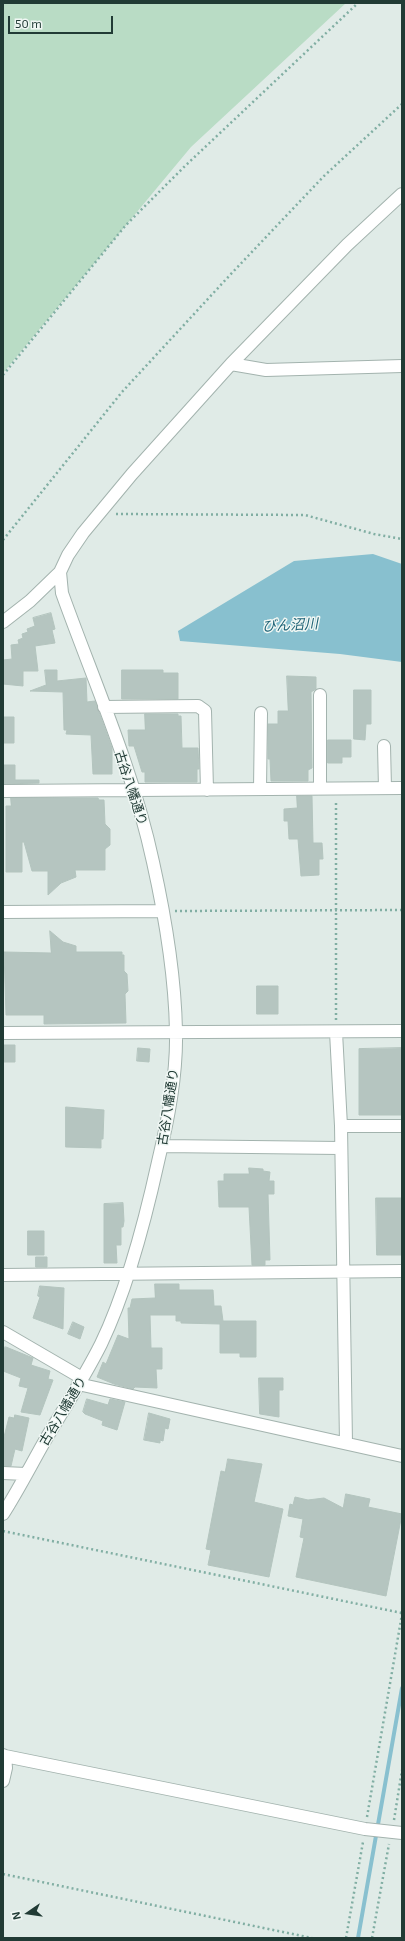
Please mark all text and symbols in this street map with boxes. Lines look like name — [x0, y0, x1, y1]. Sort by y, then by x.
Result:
scale bar — [10, 8, 115, 34]
text: 50 m — [15, 16, 42, 30]
water label: びん沼川 — [262, 615, 318, 635]
street label: 古谷八幡通り — [112, 748, 150, 828]
street label: 古谷八幡通り — [154, 1067, 182, 1147]
street label: 古谷八幡通り — [36, 1374, 90, 1448]
north arrow — [8, 1893, 48, 1933]
text: N — [9, 1910, 23, 1921]

